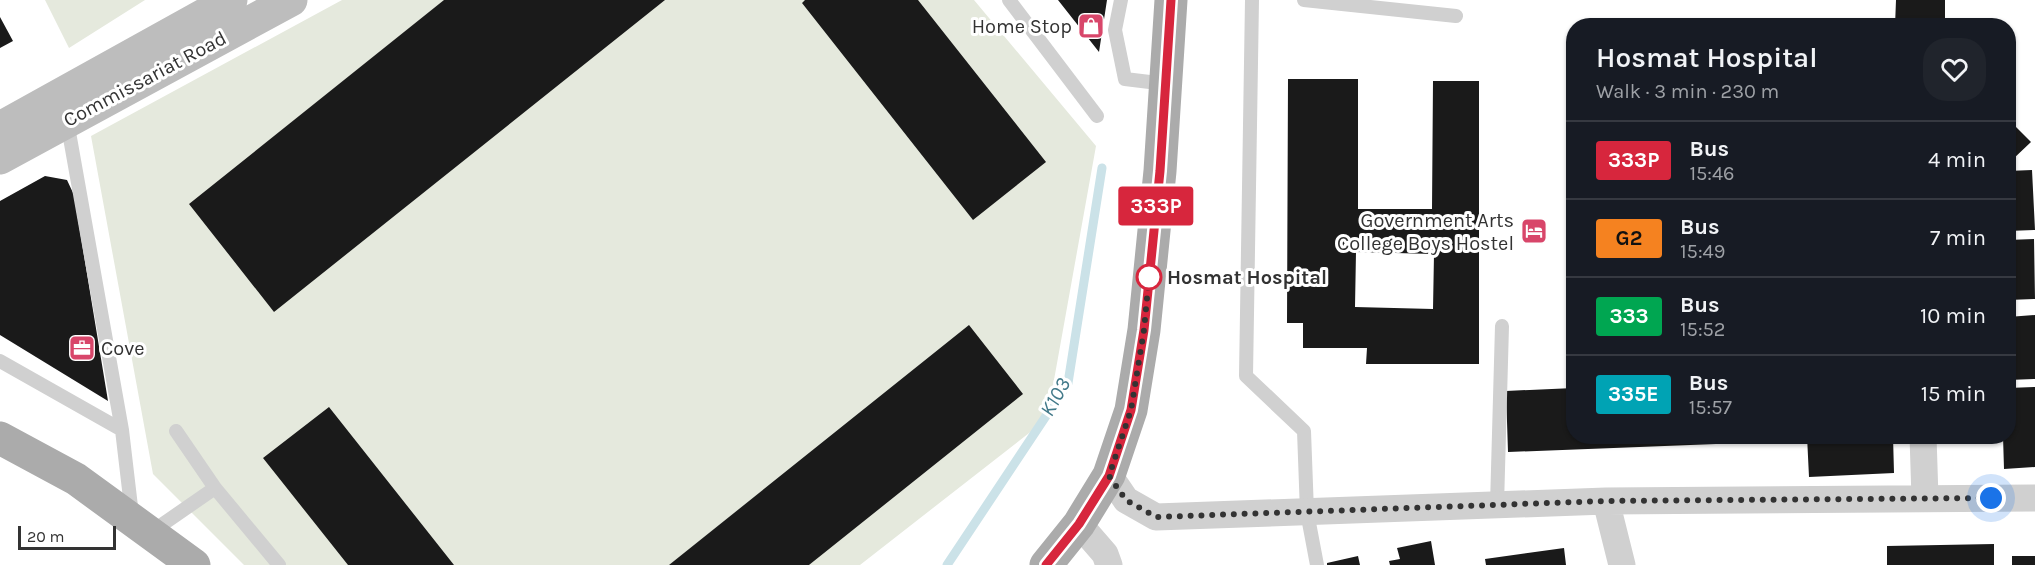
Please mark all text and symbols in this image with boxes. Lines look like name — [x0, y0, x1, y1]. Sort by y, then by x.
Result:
shop icon: Home Stop — [1076, 11, 1106, 41]
place label: Home Stop — [972, 15, 1072, 38]
street label: Commissariat Road — [60, 26, 230, 132]
button: heart — [1923, 38, 1986, 101]
text: Hosmat Hospital — [1596, 41, 1817, 74]
text: Walk · 3 min · 230 m — [1596, 80, 1779, 103]
text: Bus — [1689, 136, 1729, 162]
text: 4 min — [1928, 147, 1986, 173]
text: 333P — [1608, 148, 1659, 172]
text: 15:46 — [1689, 162, 1735, 185]
line badge: 333P — [1114, 186, 1198, 226]
text: 333P — [1130, 194, 1182, 218]
place label: Government Arts College Boys Hostel — [1337, 209, 1514, 255]
text: Bus — [1680, 214, 1720, 240]
hotel icon: Government Arts College Boys Hostel — [1519, 216, 1549, 246]
text: 7 min — [1930, 225, 1986, 251]
text: G2 — [1616, 226, 1642, 250]
text: 15:49 — [1680, 240, 1725, 263]
marker: Hosmat Hospital — [1136, 264, 1162, 290]
place label: Hosmat Hospital — [1167, 266, 1327, 289]
text: Bus — [1680, 292, 1720, 318]
text: 10 min — [1920, 303, 1986, 329]
text: 333 — [1609, 304, 1649, 328]
text: 15:52 — [1680, 318, 1725, 341]
office icon: Cove — [67, 333, 97, 363]
place label: Cove — [101, 337, 145, 360]
text: Bus — [1689, 370, 1728, 396]
water label: K103 — [1035, 374, 1075, 420]
text: 15 min — [1921, 381, 1986, 407]
text: 335E — [1608, 382, 1659, 406]
text: 15:57 — [1689, 396, 1732, 419]
your location — [1976, 483, 2006, 513]
scale bar — [18, 523, 116, 550]
text: 20 m — [27, 527, 65, 546]

